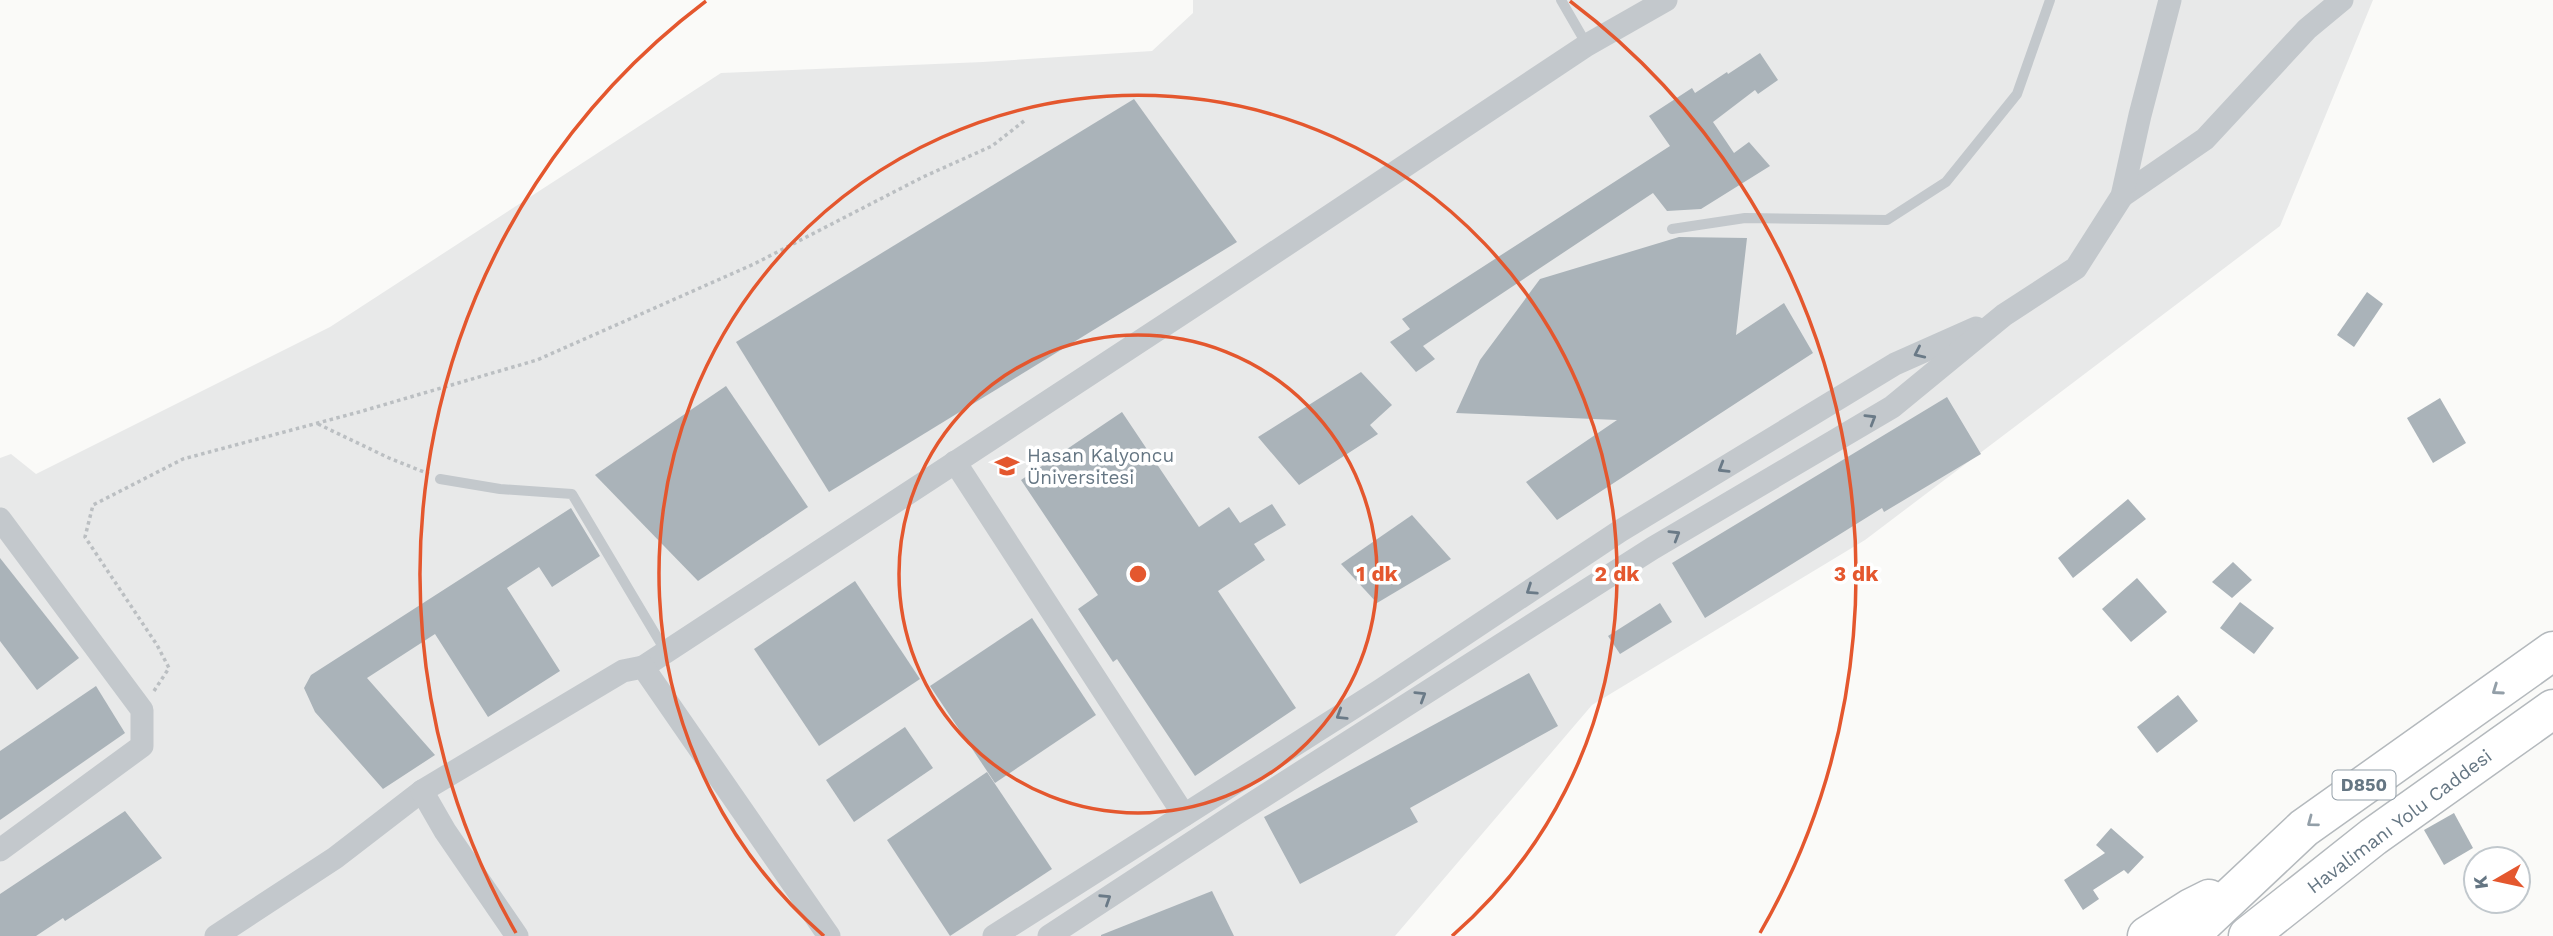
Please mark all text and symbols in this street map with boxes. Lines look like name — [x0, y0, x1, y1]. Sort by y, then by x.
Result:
one-way arrow — [1914, 345, 1927, 359]
one-way arrow — [1864, 415, 1877, 428]
place label: Hasan Kalyoncu Üniversitesi — [1027, 444, 1174, 489]
school or university icon: Hasan Kalyoncu Üniversitesi — [993, 452, 1021, 480]
one-way arrow — [1718, 460, 1731, 473]
one-way arrow — [1668, 530, 1681, 543]
text: 1 dk — [1356, 561, 1399, 586]
text: 2 dk — [1595, 561, 1640, 586]
text: 3 dk — [1834, 561, 1879, 586]
centre of rings — [1126, 562, 1150, 586]
one-way arrow — [1526, 582, 1539, 594]
one-way arrow — [2492, 682, 2505, 694]
one-way arrow — [1413, 691, 1426, 704]
one-way arrow — [1336, 707, 1349, 720]
street label: Havalimanı Yolu Caddesi — [2302, 744, 2496, 898]
road number: D850 — [2332, 770, 2396, 800]
one-way arrow — [2307, 814, 2320, 827]
north arrow — [2462, 845, 2532, 915]
text: K — [2468, 874, 2493, 891]
one-way arrow — [1098, 894, 1111, 907]

